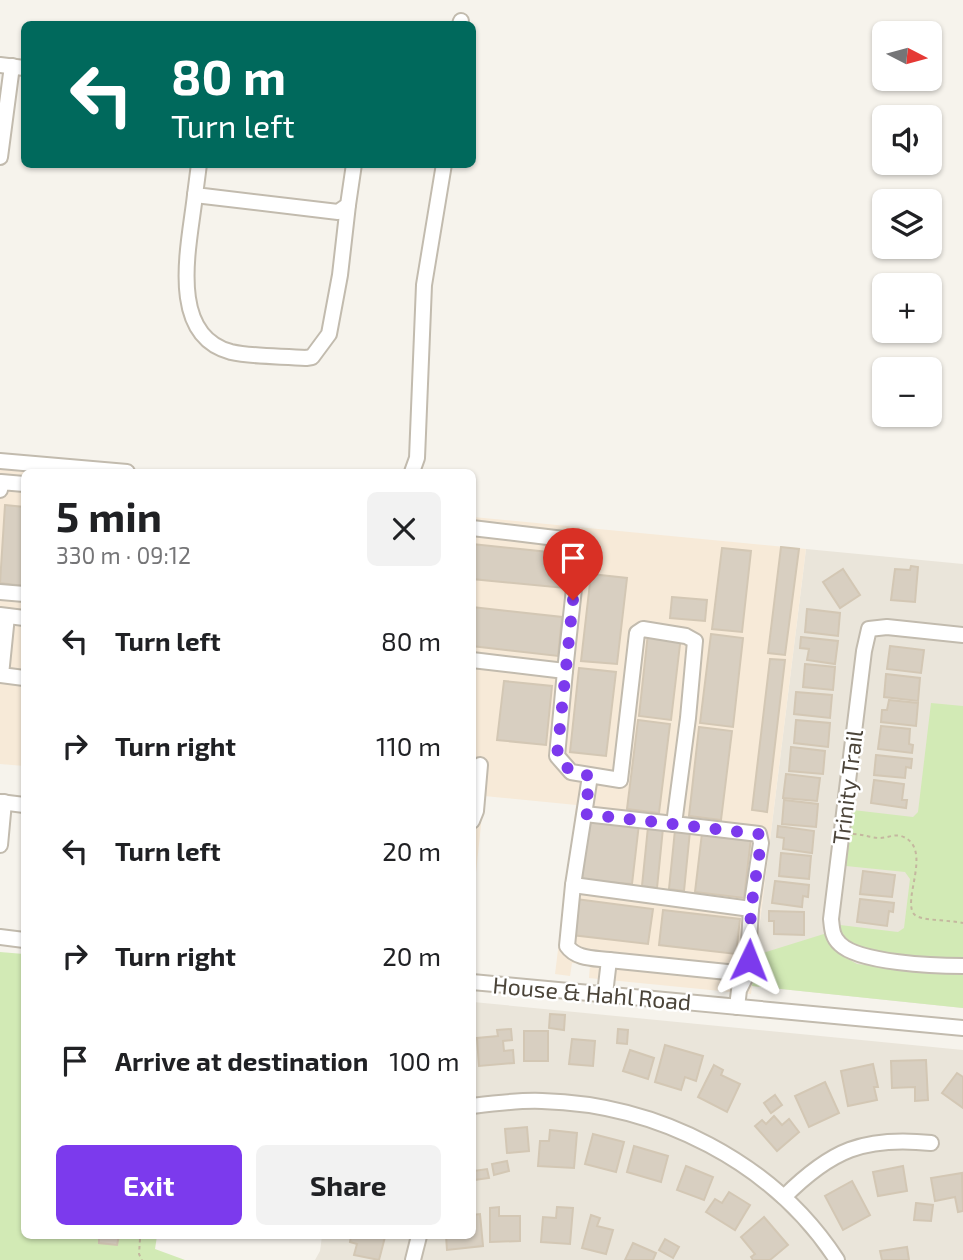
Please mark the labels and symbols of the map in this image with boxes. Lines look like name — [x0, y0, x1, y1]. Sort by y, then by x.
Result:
north arrow — [872, 21, 942, 91]
pin — [543, 528, 603, 600]
street label: Trinity Trail — [826, 728, 868, 846]
position arrow — [712, 923, 786, 997]
street label: House & Hahl Road — [492, 970, 692, 1016]

